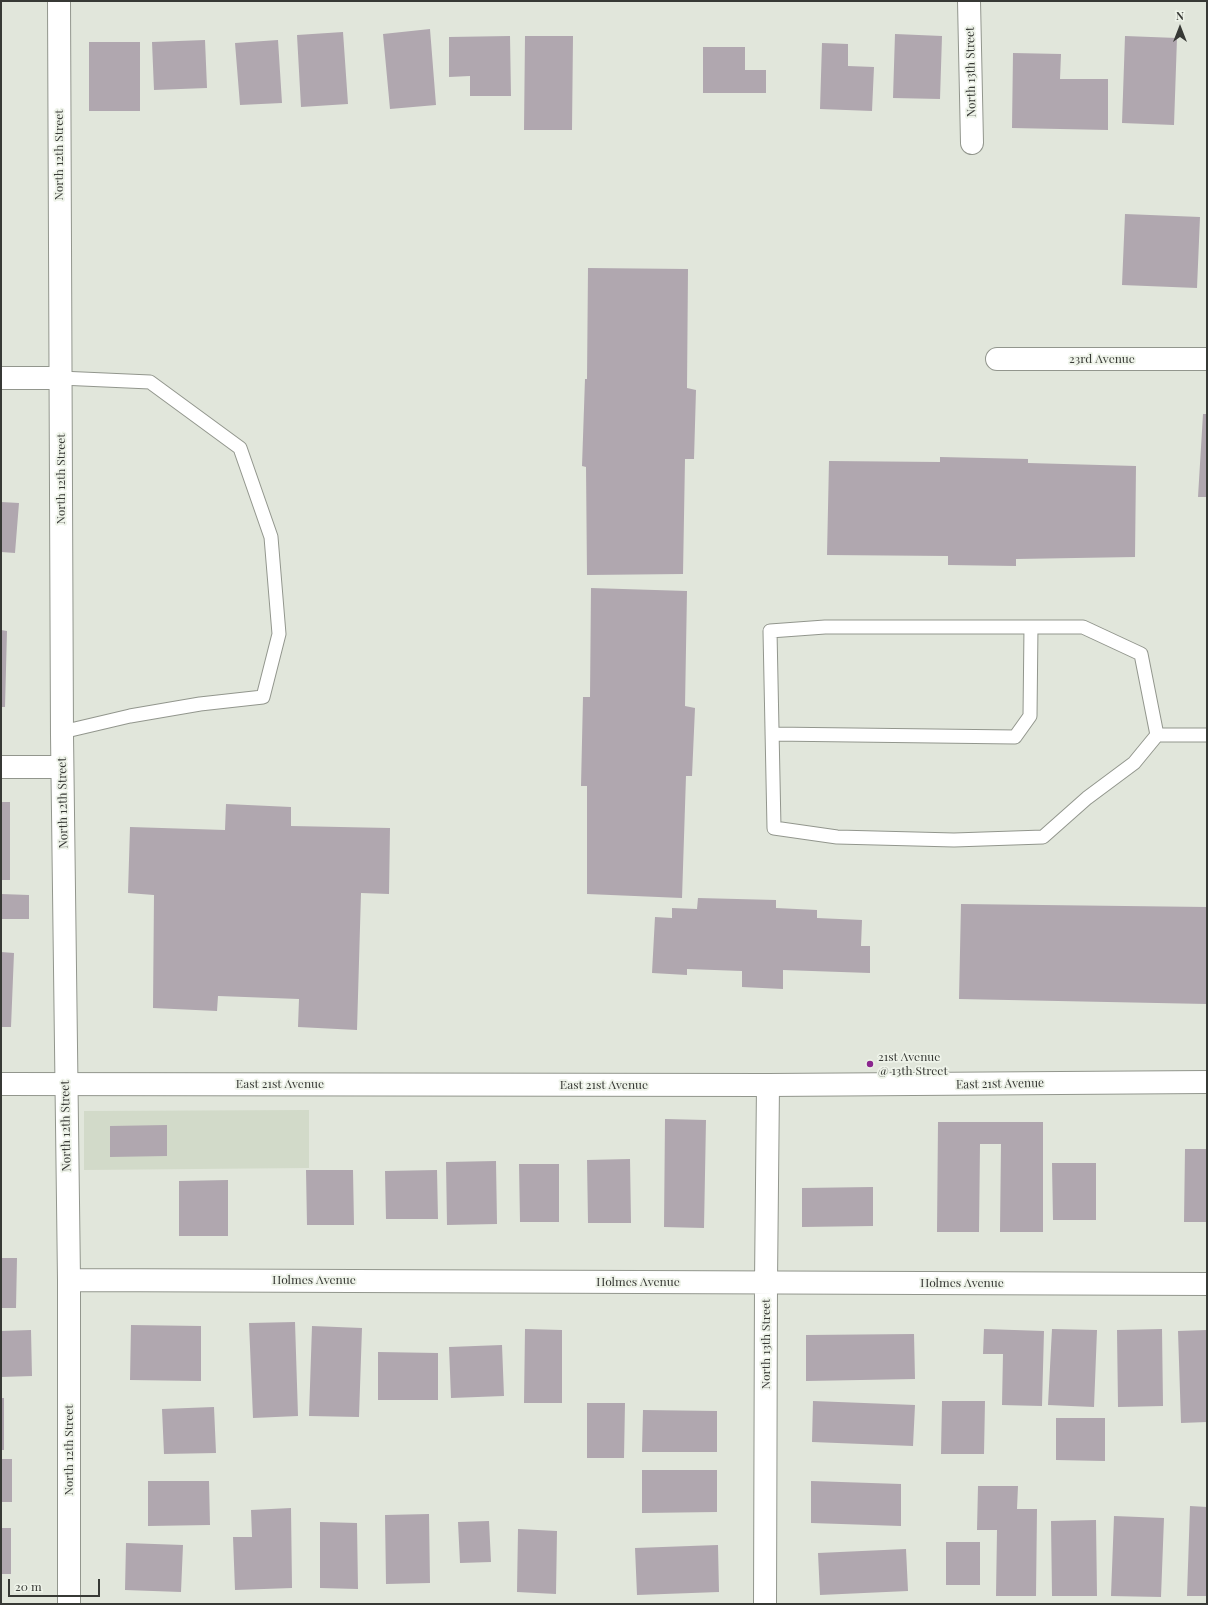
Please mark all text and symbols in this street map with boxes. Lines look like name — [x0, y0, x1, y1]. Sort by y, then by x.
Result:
north arrow — [1160, 8, 1200, 48]
text: N — [1176, 8, 1184, 23]
street label: North 13th Street — [963, 27, 979, 117]
street label: North 12th Street — [52, 109, 66, 201]
street label: 23rd Avenue — [1069, 352, 1135, 366]
street label: North 12th Street — [54, 433, 68, 525]
street label: North 12th Street — [55, 757, 71, 849]
place label: 21st Avenue @ 13th Street — [878, 1050, 948, 1078]
marker: 21st Avenue @ 13th Street — [865, 1059, 875, 1069]
street label: East 21st Avenue — [956, 1076, 1044, 1092]
street label: East 21st Avenue — [236, 1077, 324, 1091]
street label: East 21st Avenue — [560, 1078, 648, 1092]
street label: North 12th Street — [58, 1080, 74, 1172]
street label: Holmes Avenue — [272, 1273, 356, 1287]
street label: Holmes Avenue — [596, 1275, 680, 1289]
street label: Holmes Avenue — [920, 1276, 1004, 1290]
street label: North 13th Street — [759, 1299, 773, 1389]
street label: North 12th Street — [62, 1404, 76, 1496]
scale bar — [10, 1571, 102, 1597]
text: 20 m — [15, 1578, 42, 1594]

